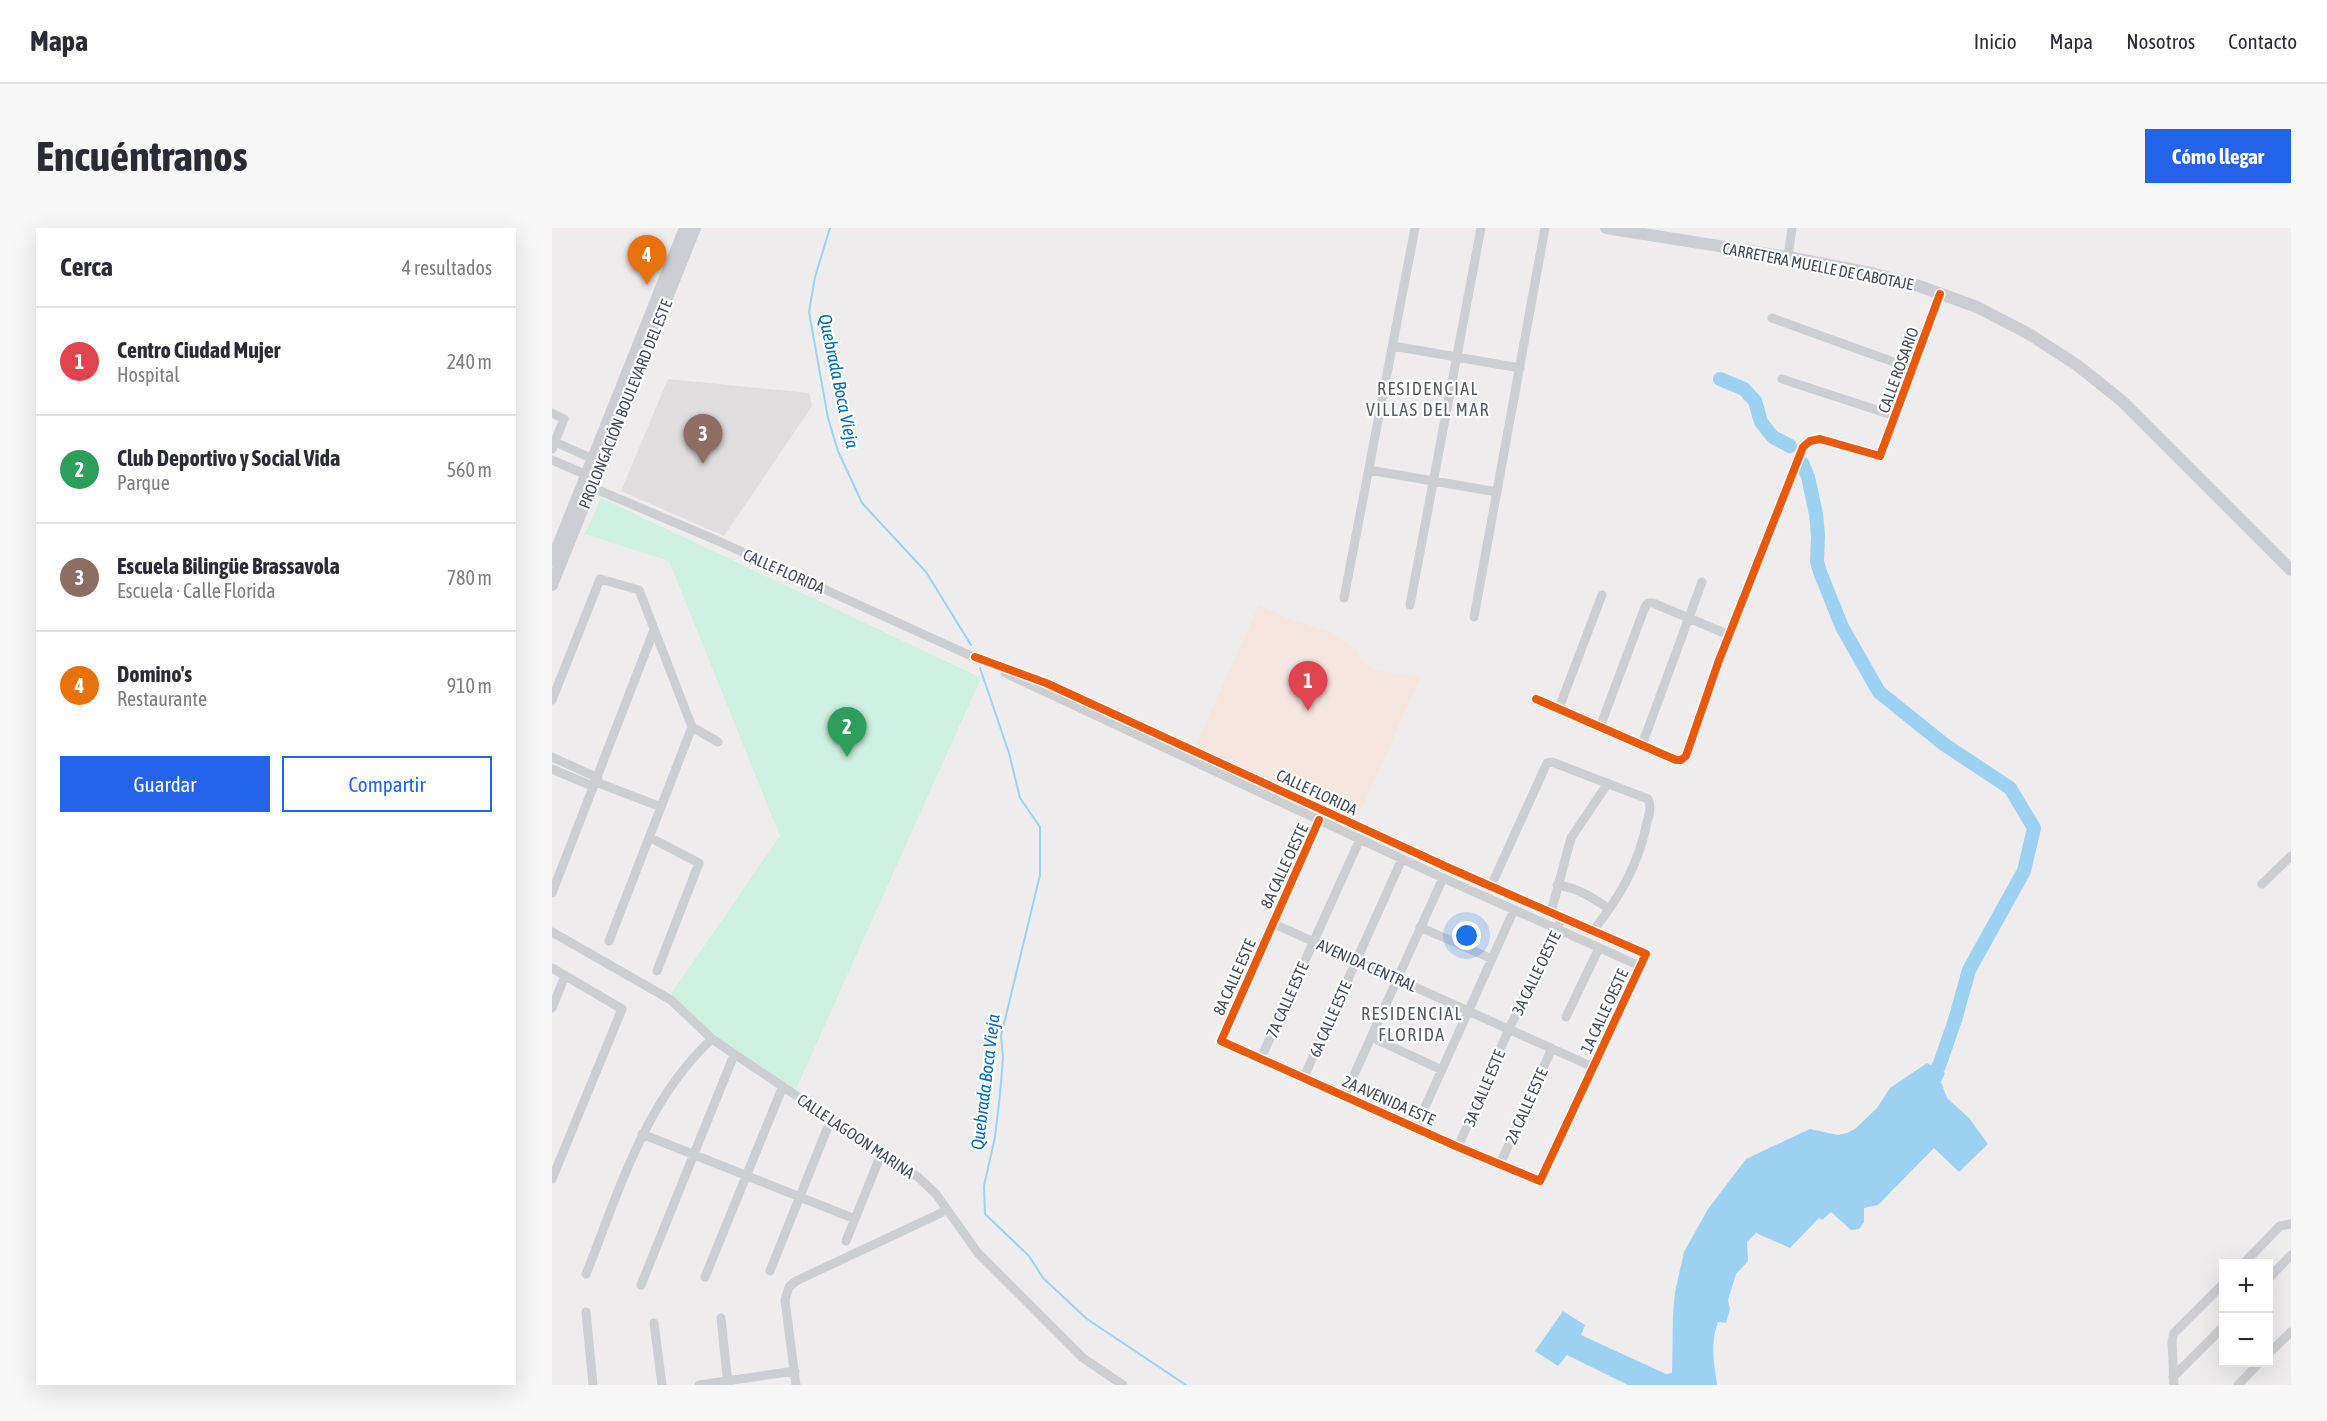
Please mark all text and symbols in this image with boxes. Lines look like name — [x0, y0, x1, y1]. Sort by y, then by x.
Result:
text: Mapa — [30, 25, 88, 57]
text: Inicio — [1974, 29, 2017, 53]
text: Mapa — [2050, 29, 2093, 53]
text: Nosotros — [2126, 29, 2195, 53]
text: Contacto — [2228, 29, 2297, 53]
button: Cómo llegar — [2145, 129, 2291, 183]
text: Encuéntranos — [36, 132, 248, 180]
pin: 4 — [628, 236, 667, 285]
street label: CARRETERA MUELLE DE CABOTAJE — [1721, 239, 1915, 293]
text: Cerca — [60, 252, 113, 282]
text: 4 resultados — [402, 256, 492, 279]
street label: PROLONGACIÓN BOULEVARD DEL ESTE — [575, 297, 675, 511]
water label: Quebrada Boca Vieja — [815, 312, 864, 451]
street label: CALLE ROSARIO — [1874, 325, 1922, 415]
text: Centro Ciudad Mujer — [117, 337, 280, 363]
text: 1 — [75, 350, 84, 373]
text: 240 m — [447, 350, 492, 373]
text: Hospital — [117, 363, 180, 386]
district label: RESIDENCIAL VILLAS DEL MAR — [1366, 378, 1490, 420]
pin: 3 — [684, 414, 722, 464]
text: Club Deportivo y Social Vida — [117, 445, 340, 471]
text: 2 — [75, 458, 84, 481]
text: 560 m — [447, 458, 492, 481]
text: Parque — [117, 471, 170, 494]
street label: CALLE FLORIDA — [741, 545, 828, 597]
text: Escuela Bilingüe Brassavola — [117, 553, 340, 579]
text: 3 — [75, 566, 84, 589]
text: 780 m — [447, 566, 492, 589]
text: Escuela · Calle Florida — [117, 579, 275, 602]
text: Domino's — [117, 661, 192, 687]
pin: 1 — [1288, 662, 1328, 711]
text: 4 — [75, 674, 84, 697]
text: 910 m — [447, 674, 492, 697]
text: Restaurante — [117, 687, 207, 710]
pin: 2 — [828, 708, 866, 757]
button: Guardar — [60, 756, 270, 812]
button: Compartir — [282, 756, 492, 812]
street label: CALLE FLORIDA — [1274, 765, 1360, 819]
street label: 8A CALLE OESTE — [1257, 821, 1311, 911]
your location — [1452, 921, 1481, 950]
street label: 3A CALLE OESTE — [1508, 928, 1564, 1018]
street label: AVENIDA CENTRAL — [1314, 935, 1420, 995]
street label: 8A CALLE ESTE — [1209, 936, 1259, 1018]
street label: 7A CALLE ESTE — [1262, 959, 1312, 1041]
street label: 1A CALLE OESTE — [1577, 966, 1631, 1056]
street label: 6A CALLE ESTE — [1305, 978, 1355, 1060]
district label: RESIDENCIAL FLORIDA — [1361, 1003, 1463, 1045]
water label: Quebrada Boca Vieja — [966, 1012, 1004, 1151]
street label: 3A CALLE ESTE — [1460, 1047, 1508, 1129]
street label: 2A CALLE ESTE — [1501, 1065, 1551, 1147]
street label: 2A AVENIDA ESTE — [1340, 1072, 1438, 1129]
street label: CALLE LAGOON MARINA — [794, 1090, 918, 1182]
map controls — [2219, 1259, 2273, 1367]
button: + — [2219, 1259, 2273, 1313]
button: − — [2219, 1313, 2273, 1367]

